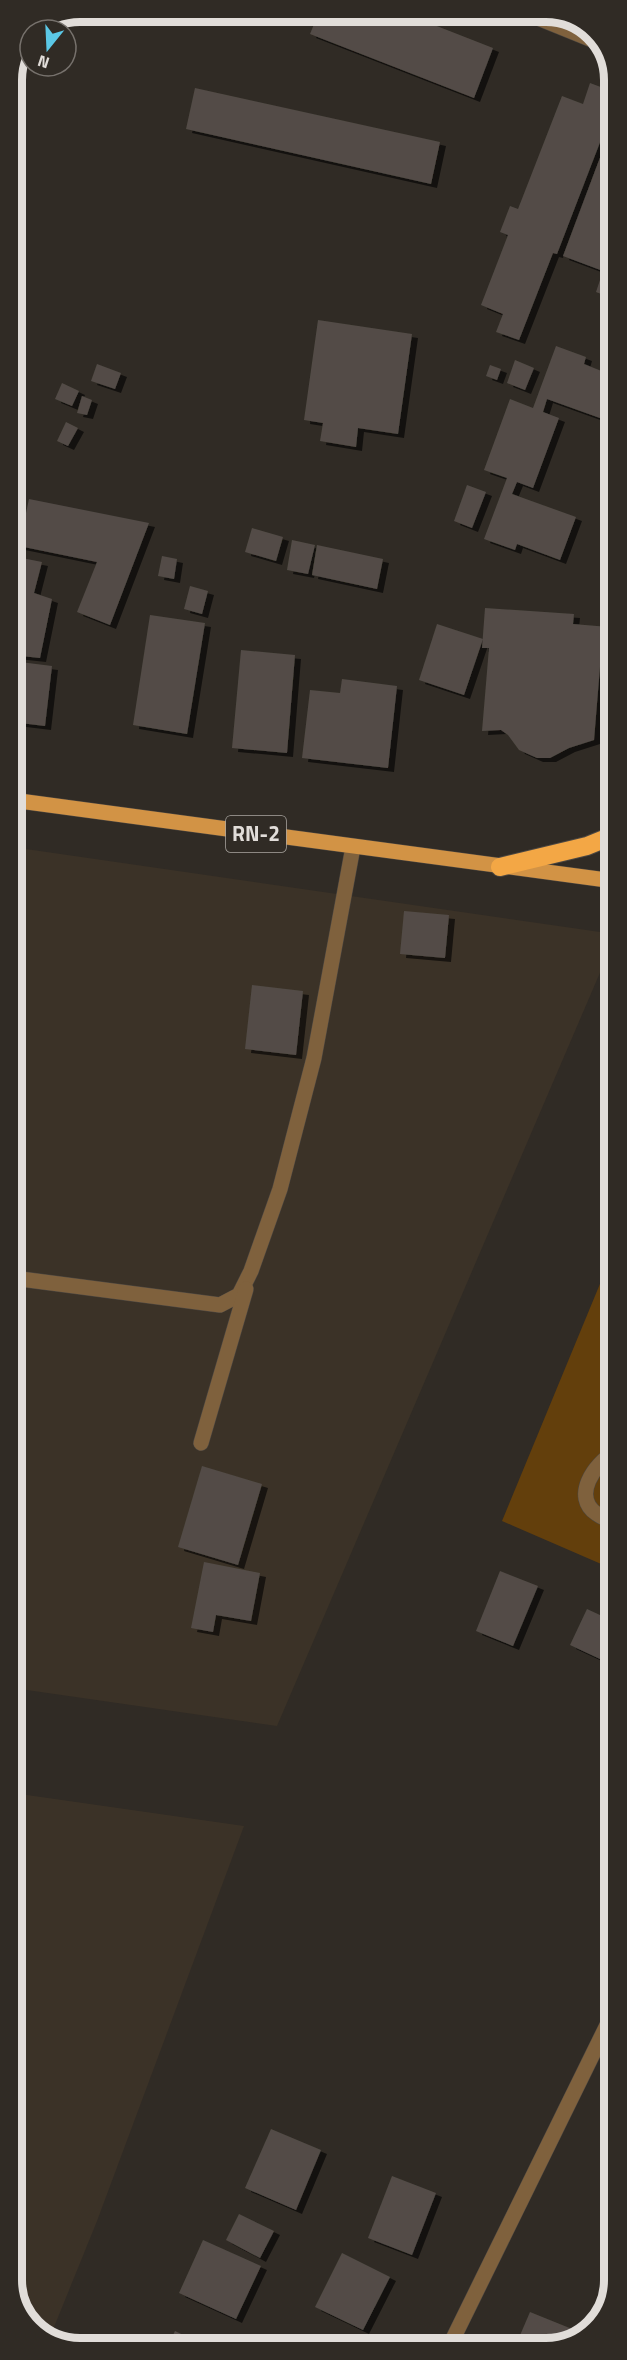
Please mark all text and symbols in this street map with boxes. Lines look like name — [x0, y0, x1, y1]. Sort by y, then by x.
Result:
north arrow — [18, 18, 78, 78]
text: N — [34, 49, 52, 75]
road number: RN-2 — [226, 816, 286, 852]

